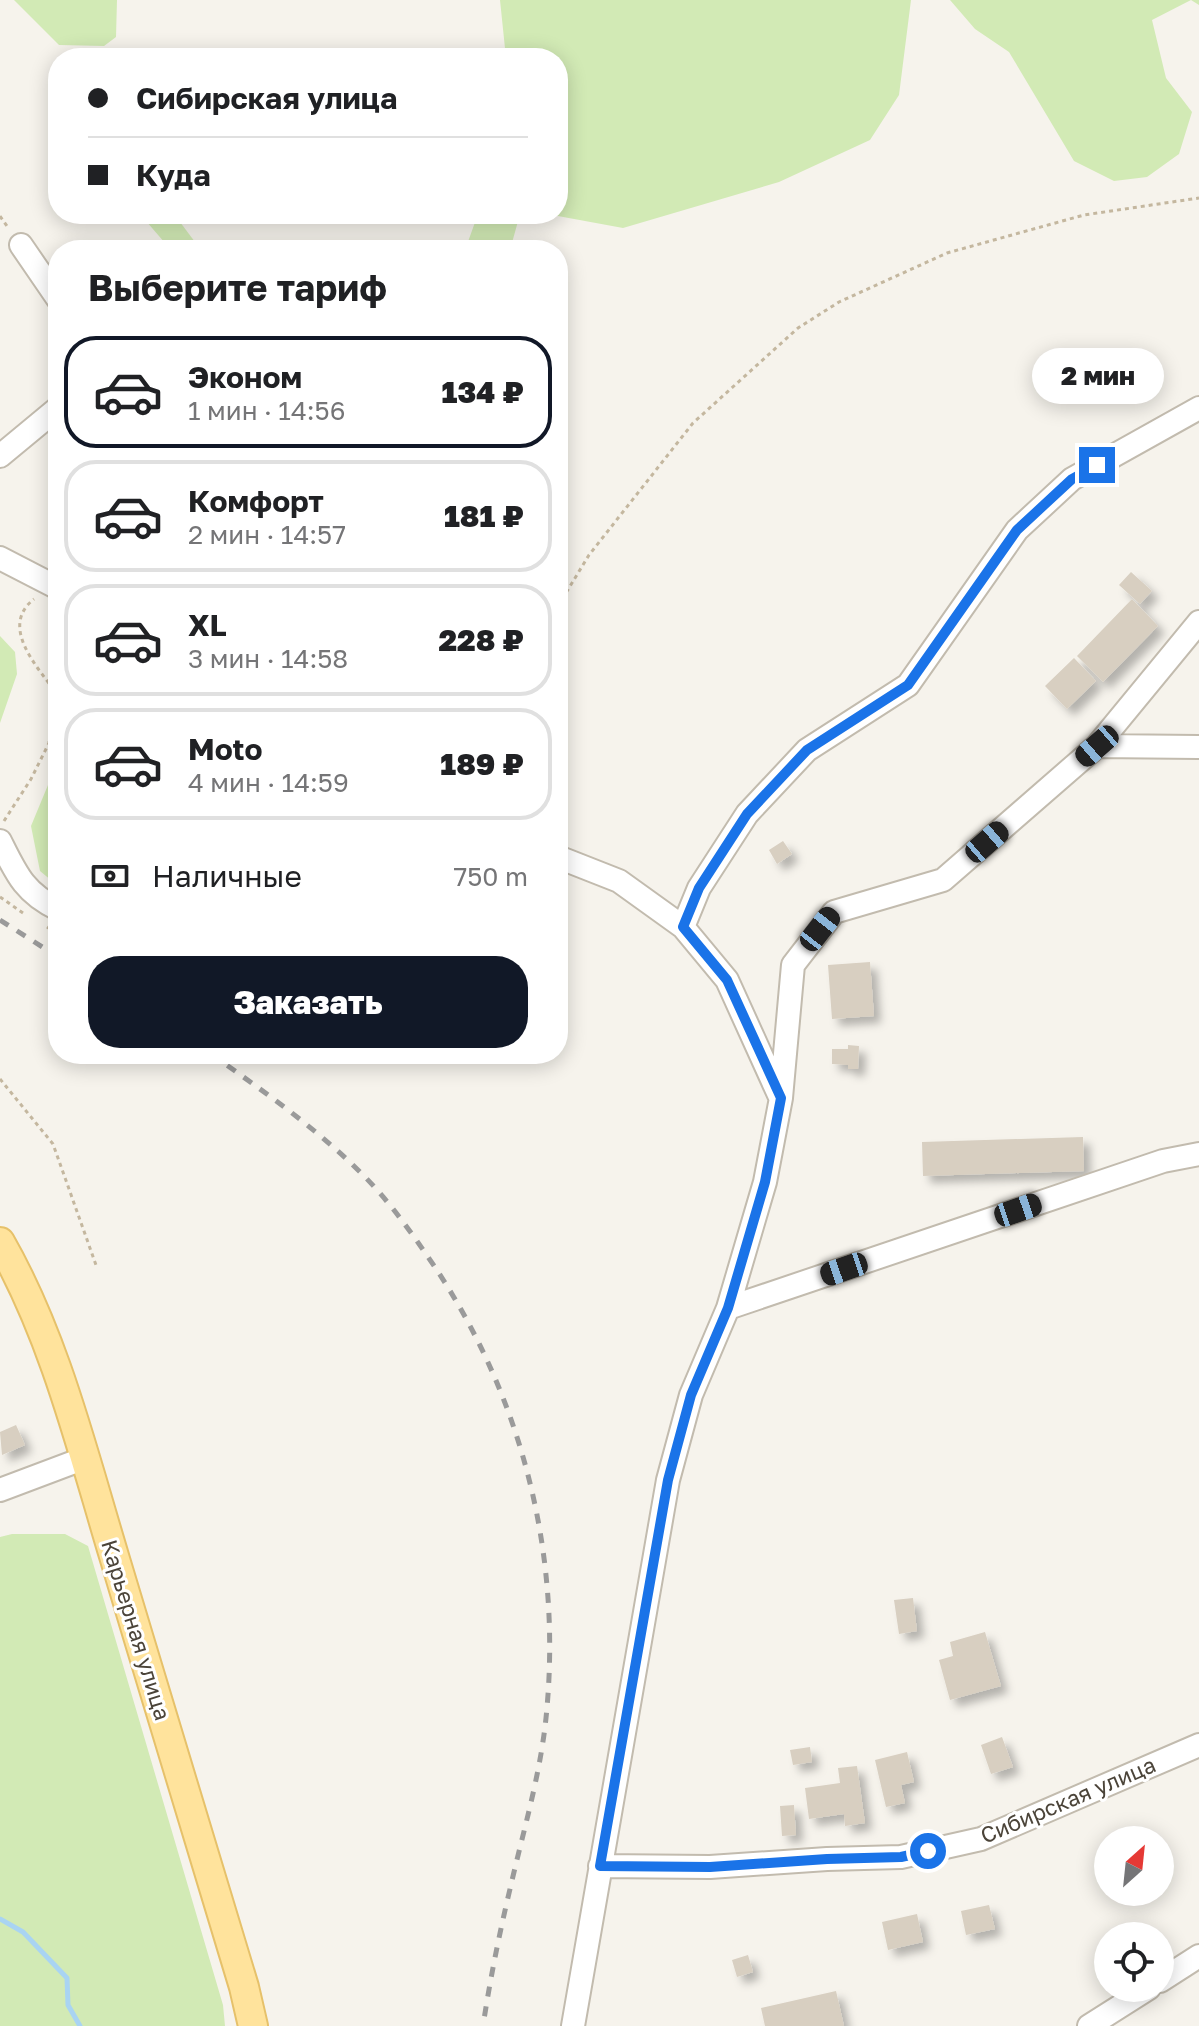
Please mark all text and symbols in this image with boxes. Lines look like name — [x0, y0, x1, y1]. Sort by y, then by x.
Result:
text: Сибирская улица — [136, 80, 397, 116]
text: Куда — [136, 157, 211, 193]
text: Выберите тариф — [88, 266, 387, 309]
callout: 2 мин — [1031, 349, 1163, 405]
icon: car — [92, 356, 164, 428]
text: Эконом — [188, 359, 302, 395]
text: 2 мин — [1061, 360, 1135, 391]
text: 134 ₽ — [442, 374, 524, 410]
text: 1 мин · 14:56 — [188, 395, 345, 426]
route end — [1079, 447, 1115, 483]
icon: car — [92, 480, 164, 552]
text: Комфорт — [188, 483, 324, 519]
text: 181 ₽ — [444, 498, 524, 534]
text: 2 мин · 14:57 — [188, 519, 346, 550]
icon: car — [92, 604, 164, 676]
text: XL — [188, 607, 227, 643]
text: 228 ₽ — [439, 622, 524, 658]
text: 3 мин · 14:58 — [188, 643, 348, 674]
car — [1071, 721, 1123, 771]
icon: car — [92, 728, 164, 800]
text: Moto — [188, 731, 263, 767]
text: 189 ₽ — [440, 746, 524, 782]
text: 4 мин · 14:59 — [188, 767, 349, 798]
car — [961, 817, 1013, 867]
icon: cash — [88, 854, 132, 898]
text: Наличные — [152, 858, 302, 894]
text: 750 m — [454, 861, 528, 892]
car — [796, 903, 844, 955]
button: Заказать — [88, 956, 528, 1048]
car — [991, 1191, 1045, 1229]
car — [817, 1250, 871, 1288]
street label: Карьерная улица — [96, 1536, 177, 1723]
street label: Сибирская улица — [976, 1750, 1160, 1849]
north arrow — [1094, 1826, 1174, 1906]
map controls — [1094, 1826, 1174, 2002]
route start — [910, 1833, 946, 1869]
button: locate — [1094, 1922, 1174, 2002]

